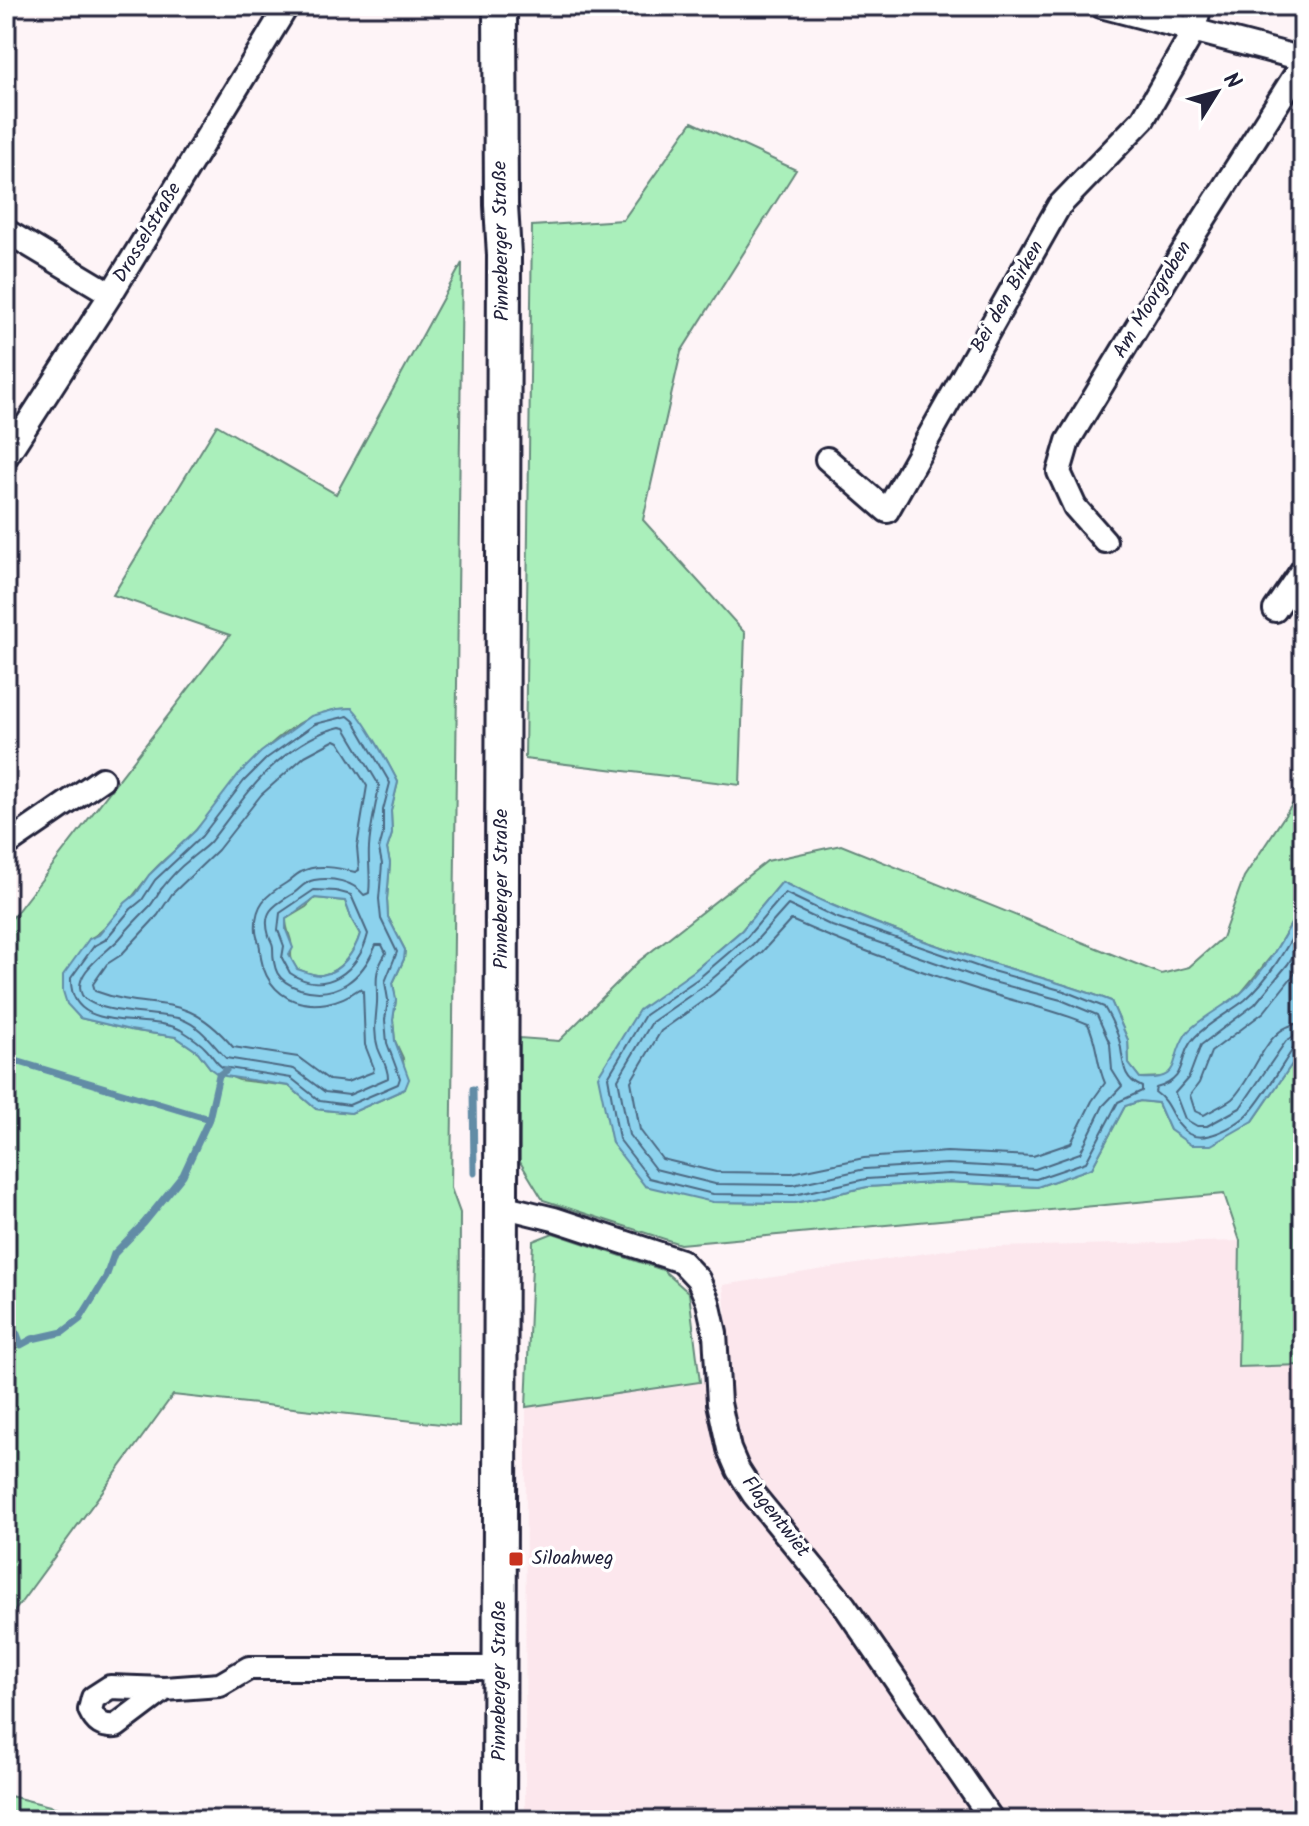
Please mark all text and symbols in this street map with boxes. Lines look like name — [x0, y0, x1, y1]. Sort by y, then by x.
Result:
north arrow — [1177, 52, 1257, 132]
text: N — [1213, 65, 1249, 98]
street label: Pinneberger Straße — [485, 161, 519, 321]
street label: Drosselstraße — [105, 177, 191, 289]
street label: Bei den Birken — [963, 235, 1053, 359]
street label: Am Moorgraben — [1105, 235, 1201, 365]
street label: Pinneberger Straße — [486, 809, 518, 969]
street label: Flagentwiet — [733, 1469, 818, 1565]
place label: Siloahweg — [532, 1543, 613, 1575]
marker: Siloahweg — [507, 1550, 525, 1568]
street label: Pinneberger Straße — [484, 1601, 516, 1761]

